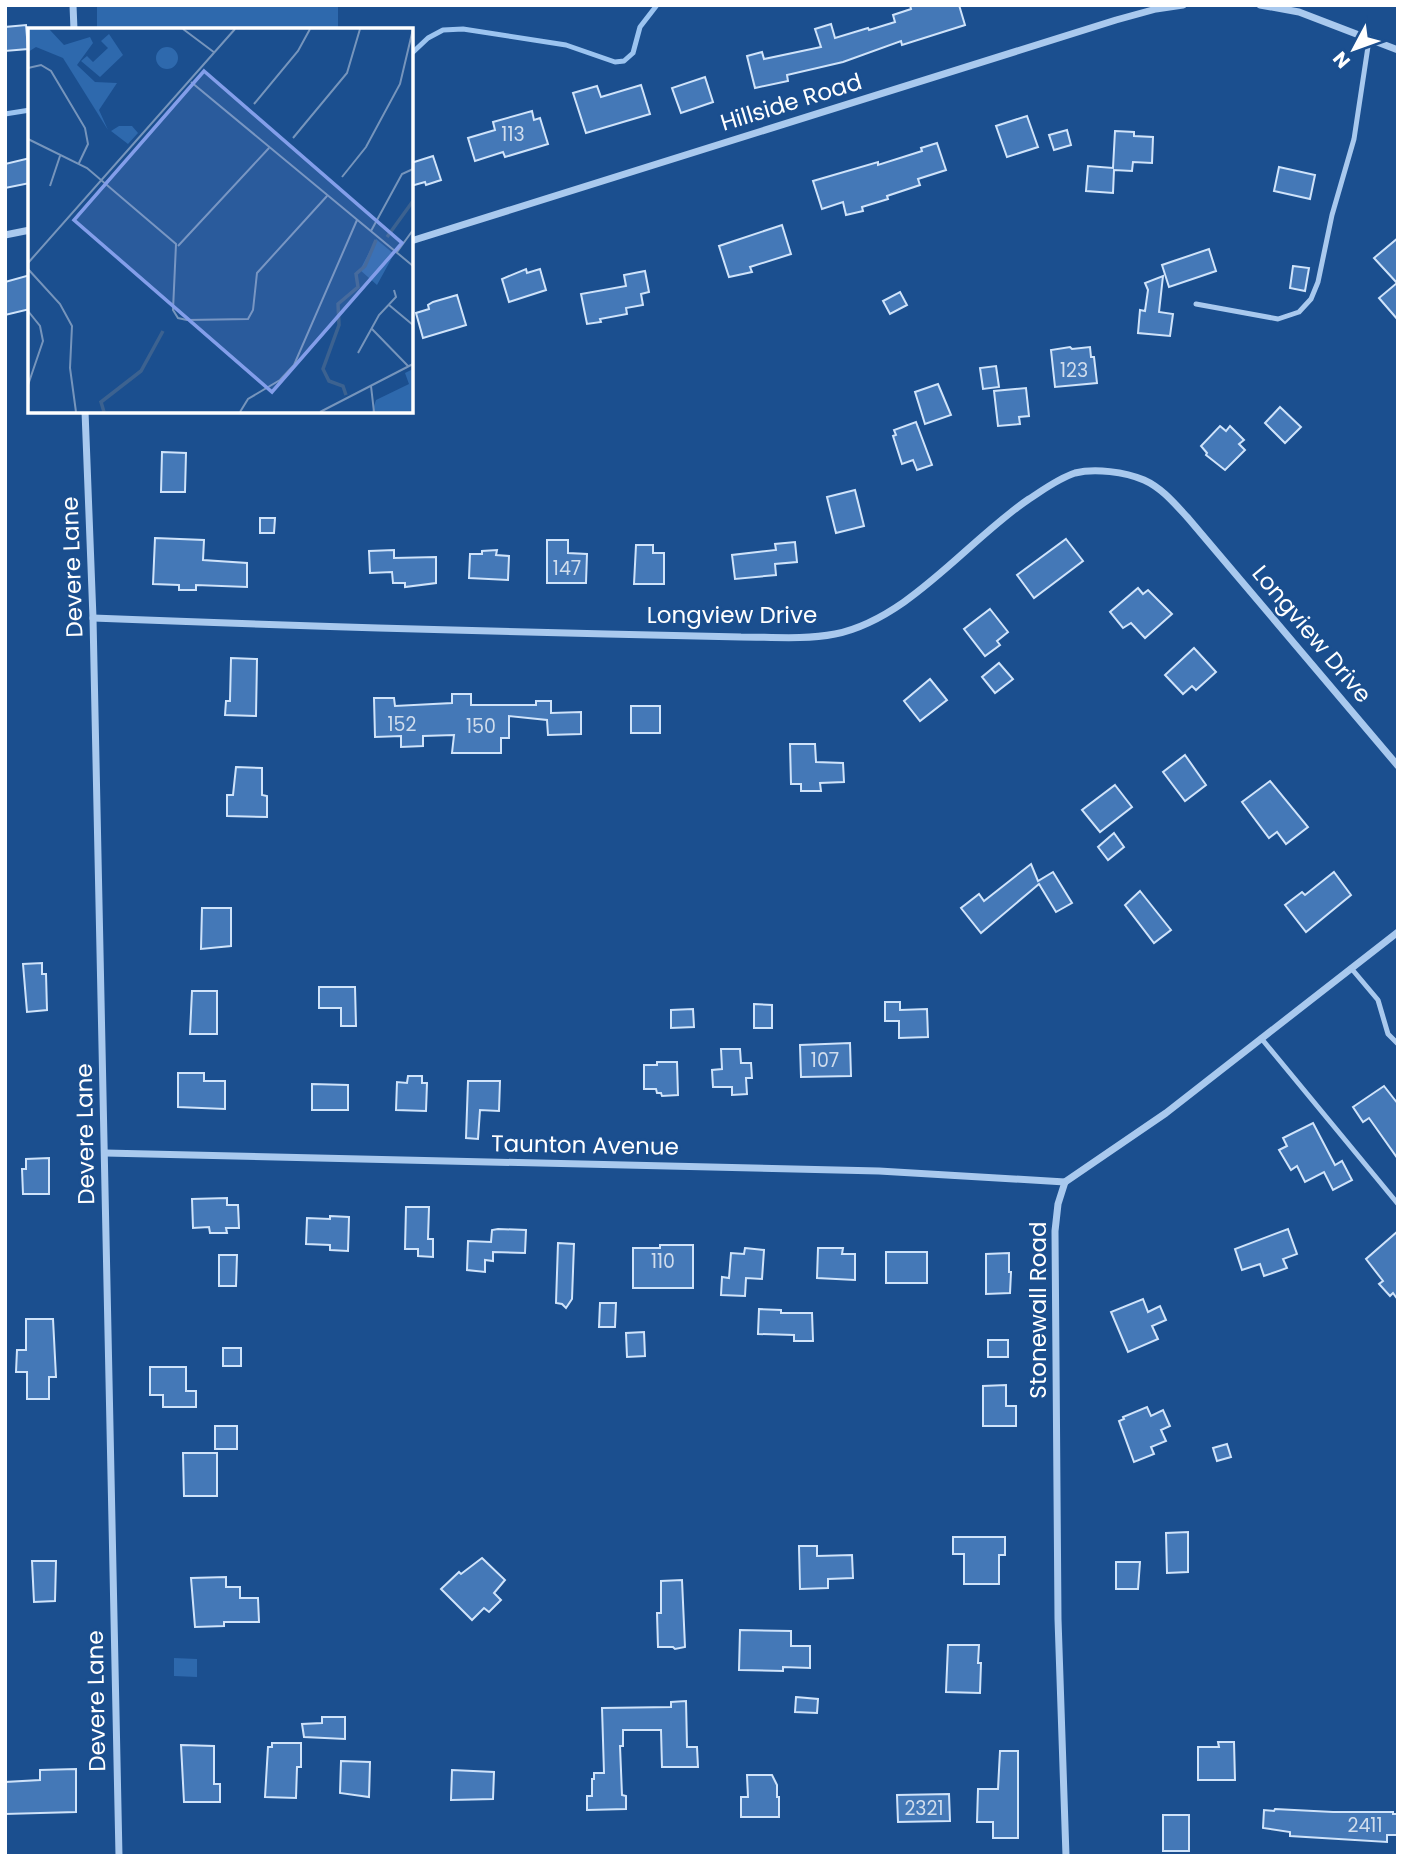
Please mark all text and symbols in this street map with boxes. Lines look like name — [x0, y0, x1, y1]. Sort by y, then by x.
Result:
north arrow — [1319, 14, 1389, 84]
inset map — [28, 28, 413, 413]
text: N — [1327, 46, 1356, 74]
street label: Hillside Road — [716, 65, 866, 139]
house number: 113 — [501, 121, 525, 148]
house number: 123 — [1060, 357, 1088, 384]
street label: Devere Lane — [54, 496, 90, 638]
house number: 147 — [553, 555, 581, 582]
street label: Longview Drive — [1245, 558, 1379, 710]
street label: Longview Drive — [647, 599, 817, 631]
house number: 152 — [388, 711, 417, 738]
house number: 150 — [466, 713, 496, 740]
house number: 107 — [811, 1047, 839, 1074]
street label: Devere Lane — [68, 1063, 102, 1205]
street label: Taunton Avenue — [491, 1127, 679, 1163]
street label: Stonewall Road — [1022, 1221, 1054, 1399]
house number: 110 — [651, 1248, 675, 1275]
street label: Devere Lane — [79, 1630, 113, 1772]
house number: 2321 — [904, 1795, 944, 1822]
house number: 2411 — [1347, 1812, 1383, 1839]

